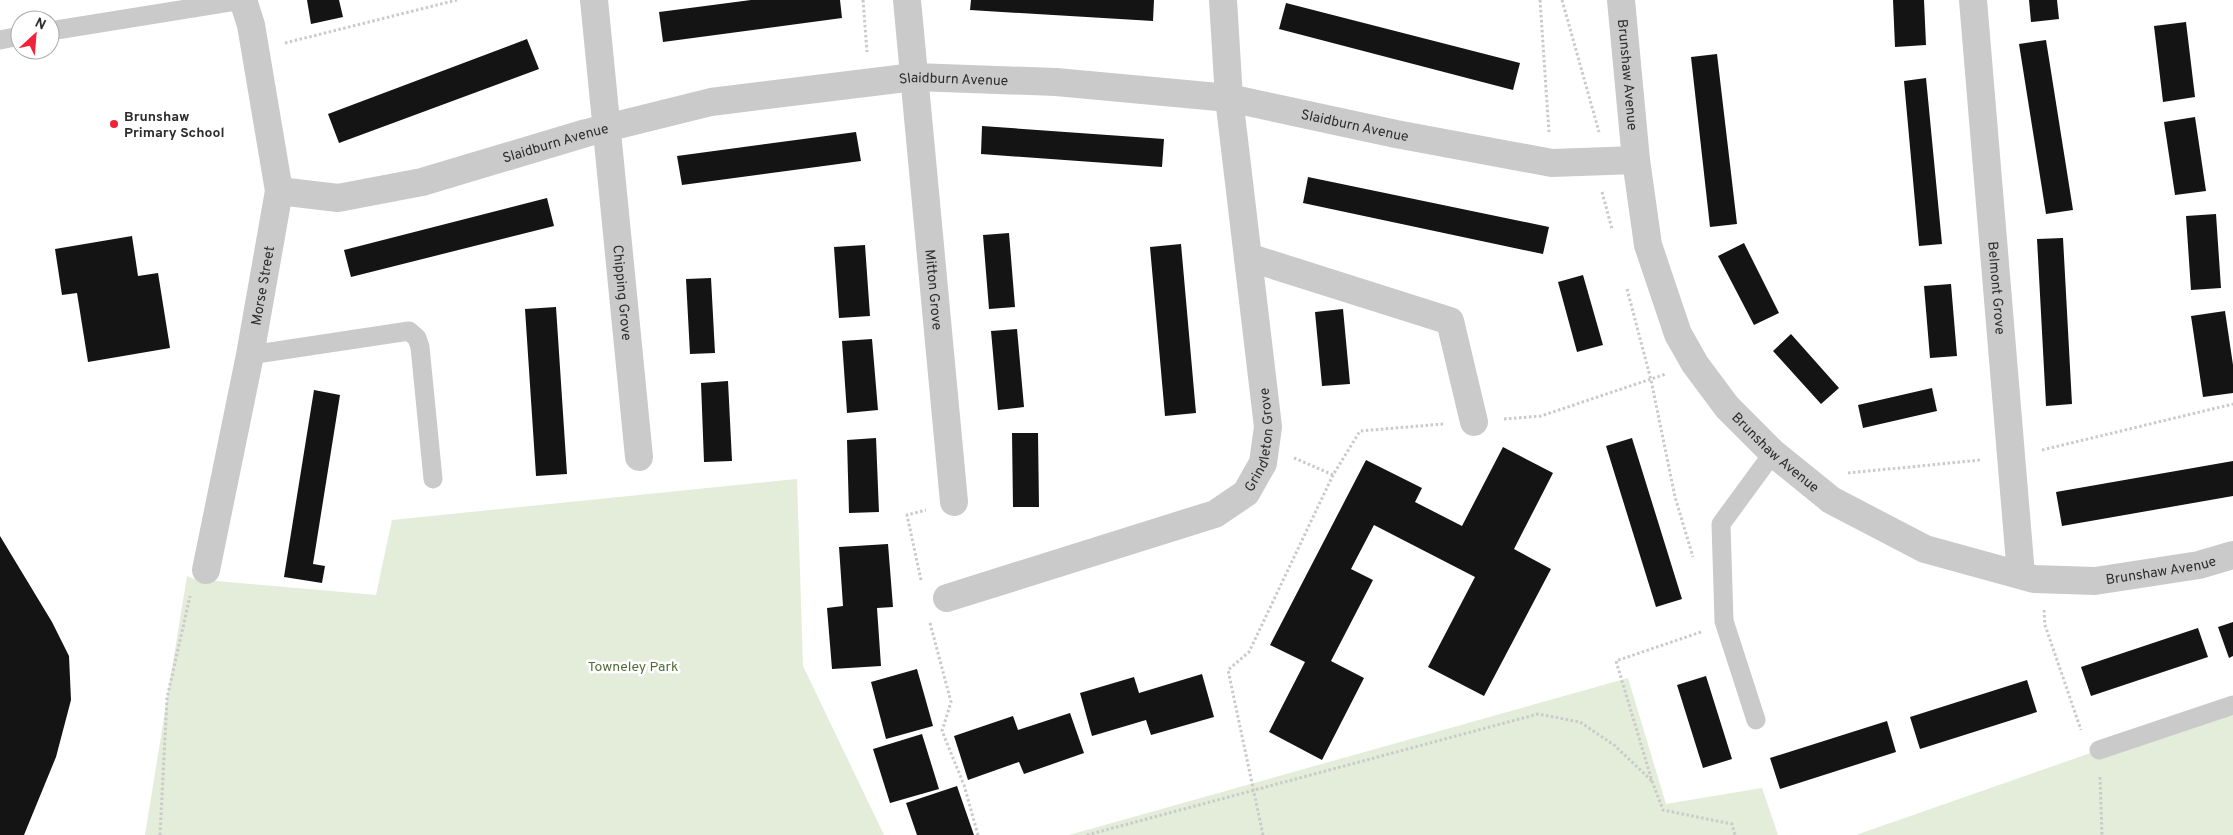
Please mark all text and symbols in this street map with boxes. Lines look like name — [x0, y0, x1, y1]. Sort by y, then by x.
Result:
north arrow — [10, 10, 60, 60]
text: N — [32, 15, 48, 35]
street label: Brunshaw Avenue — [1613, 18, 1640, 131]
street label: Slaidburn Avenue — [898, 70, 1009, 90]
street label: Slaidburn Avenue — [1299, 107, 1410, 146]
place label: Brunshaw Primary School — [124, 109, 225, 142]
marker: Brunshaw Primary School — [108, 118, 120, 130]
street label: Slaidburn Avenue — [501, 121, 610, 167]
street label: Belmont Grove — [1983, 241, 2008, 336]
street label: Chipping Grove — [608, 244, 634, 341]
street label: Morse Street — [248, 245, 279, 327]
street label: Mitton Grove — [920, 249, 945, 331]
street label: Grindleton Grove — [1242, 387, 1278, 495]
street label: Brunshaw Avenue — [1727, 410, 1822, 497]
street label: Brunshaw Avenue — [2105, 553, 2218, 589]
park label: Towneley Park — [588, 659, 678, 676]

